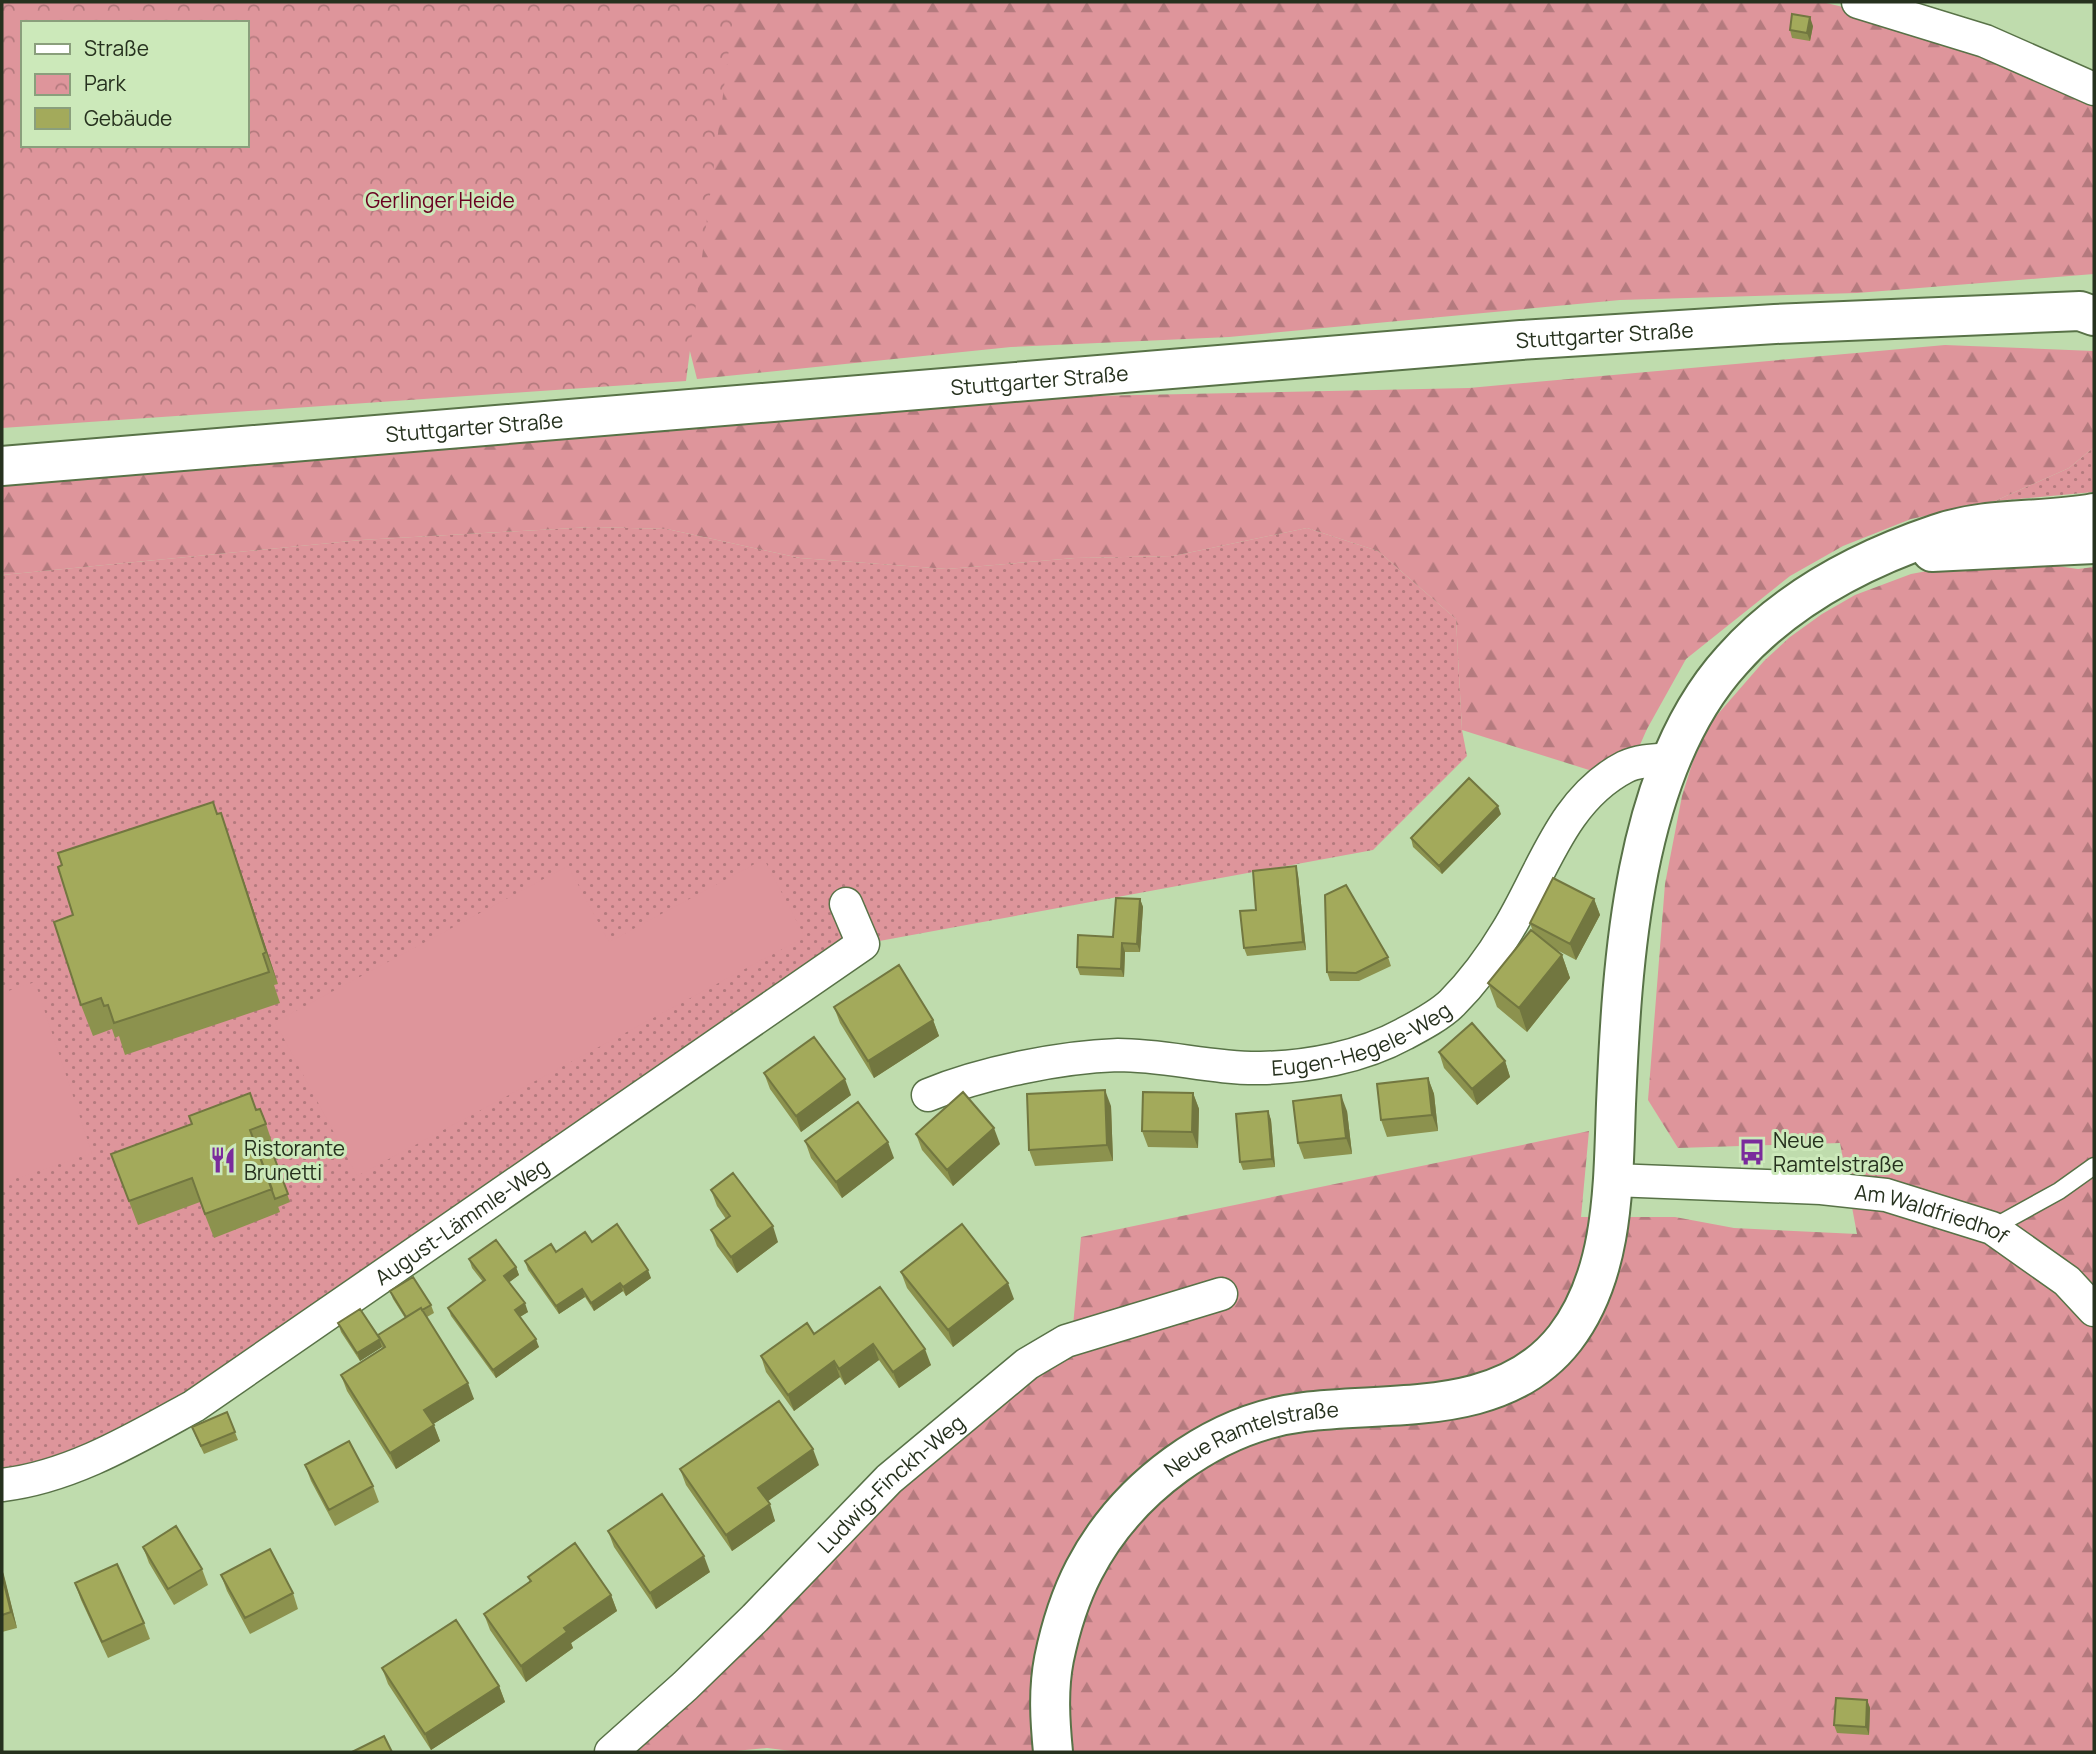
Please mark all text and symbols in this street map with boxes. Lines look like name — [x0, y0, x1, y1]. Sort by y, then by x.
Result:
legend — [21, 21, 248, 147]
text: Straße — [84, 34, 149, 62]
text: Park — [84, 69, 126, 97]
text: Gebäude — [84, 104, 172, 132]
park label: Gerlinger Heide — [365, 186, 515, 214]
street label: Stuttgarter Straße — [1515, 315, 1694, 354]
street label: Stuttgarter Straße — [949, 359, 1129, 401]
street label: Stuttgarter Straße — [384, 405, 564, 448]
street label: Eugen-Hegele-Weg — [1270, 996, 1457, 1082]
place label: Neue Ramtelstraße — [1773, 1126, 1904, 1178]
place label: Ristorante Brunetti — [244, 1134, 345, 1186]
bus stop icon: Neue Ramtelstraße — [1737, 1137, 1767, 1167]
restaurant icon: Ristorante Brunetti — [208, 1145, 238, 1175]
street label: August-Lämmle-Weg — [369, 1151, 554, 1291]
street label: Am Waldfriedhof — [1853, 1178, 2015, 1250]
street label: Neue Ramtelstraße — [1158, 1395, 1340, 1483]
street label: Ludwig-Finckh-Weg — [811, 1408, 970, 1559]

